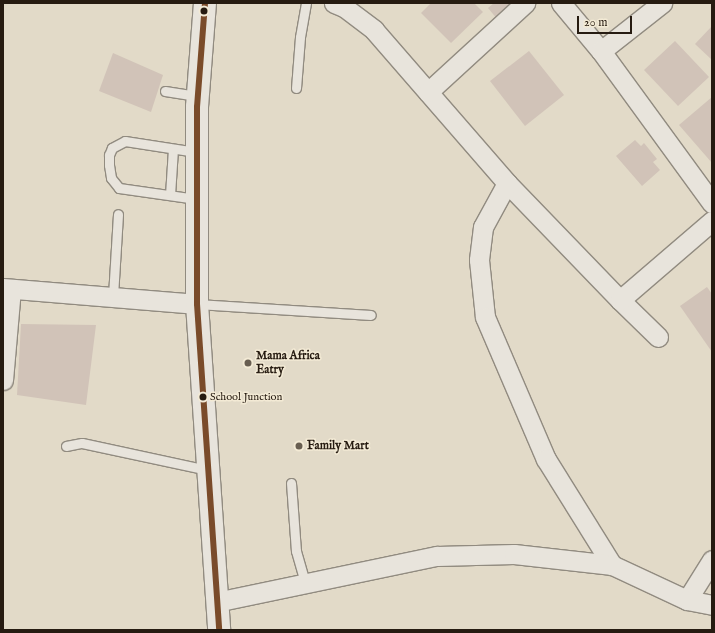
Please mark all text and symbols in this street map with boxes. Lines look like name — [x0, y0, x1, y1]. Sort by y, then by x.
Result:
unlabelled marker — [199, 6, 209, 16]
scale bar — [579, 8, 634, 34]
text: 20 m — [584, 15, 607, 30]
place label: Mama Africa Eatry — [256, 349, 320, 377]
marker: Mama Africa Eatry — [243, 358, 253, 368]
place label: School Junction — [210, 390, 282, 404]
marker: School Junction — [198, 392, 208, 402]
place label: Family Mart — [307, 439, 369, 453]
marker: Family Mart — [294, 441, 304, 451]

